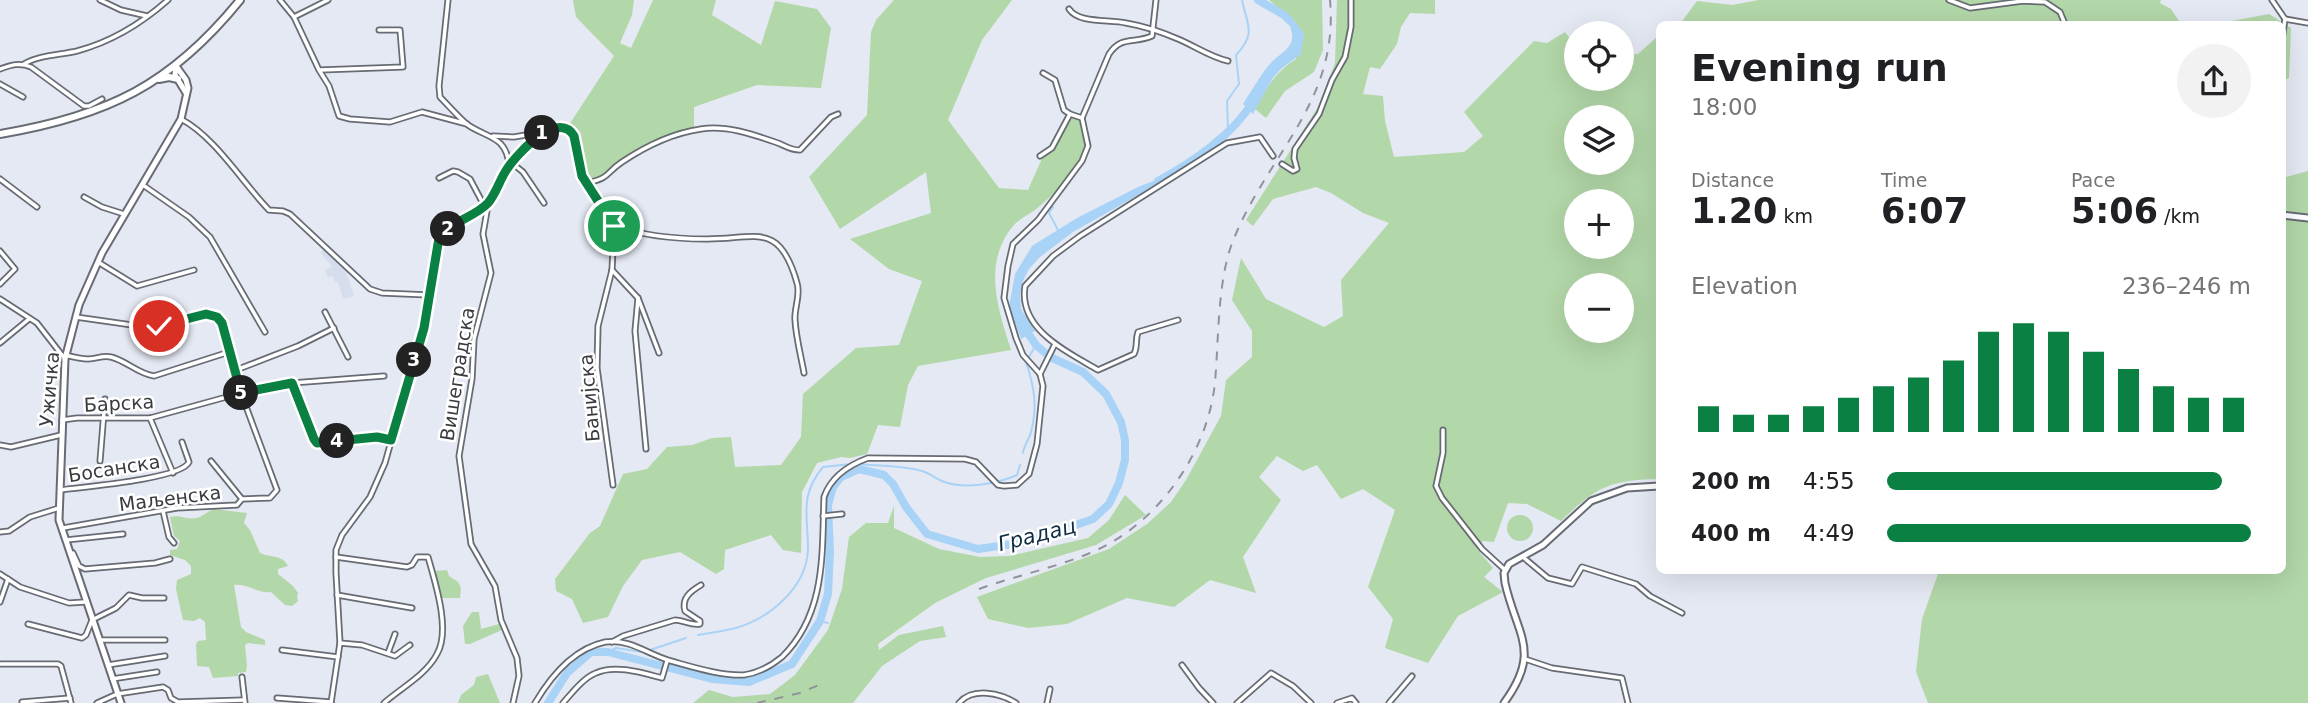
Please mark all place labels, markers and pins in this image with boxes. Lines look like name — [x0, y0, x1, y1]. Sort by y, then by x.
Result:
pin: 1 — [524, 116, 560, 150]
pin — [584, 196, 644, 256]
pin: 2 — [430, 212, 466, 246]
pin — [129, 296, 189, 356]
pin: 3 — [396, 342, 432, 378]
pin: 5 — [224, 376, 258, 410]
pin: 4 — [320, 424, 354, 458]

